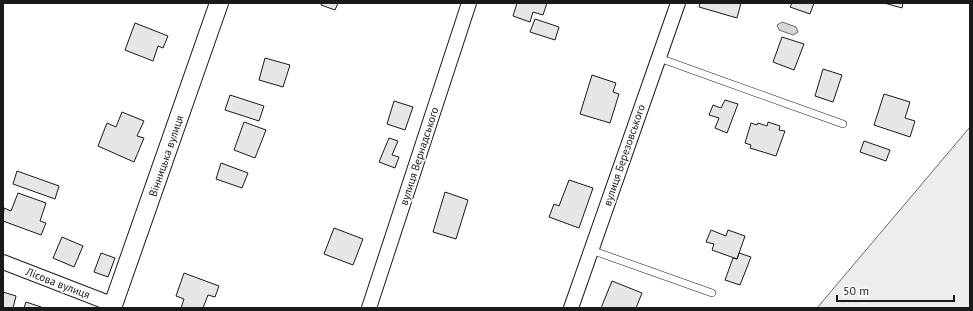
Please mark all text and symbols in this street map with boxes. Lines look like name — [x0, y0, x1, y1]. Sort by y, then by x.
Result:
street label: вулиця Березовського — [600, 102, 648, 208]
street label: вулиця Вернадського — [397, 105, 442, 207]
street label: Вінницька вулиця — [145, 113, 187, 199]
street label: Лісова вулиця — [23, 264, 92, 302]
scale bar — [837, 277, 954, 303]
text: 50 m — [843, 283, 869, 298]

